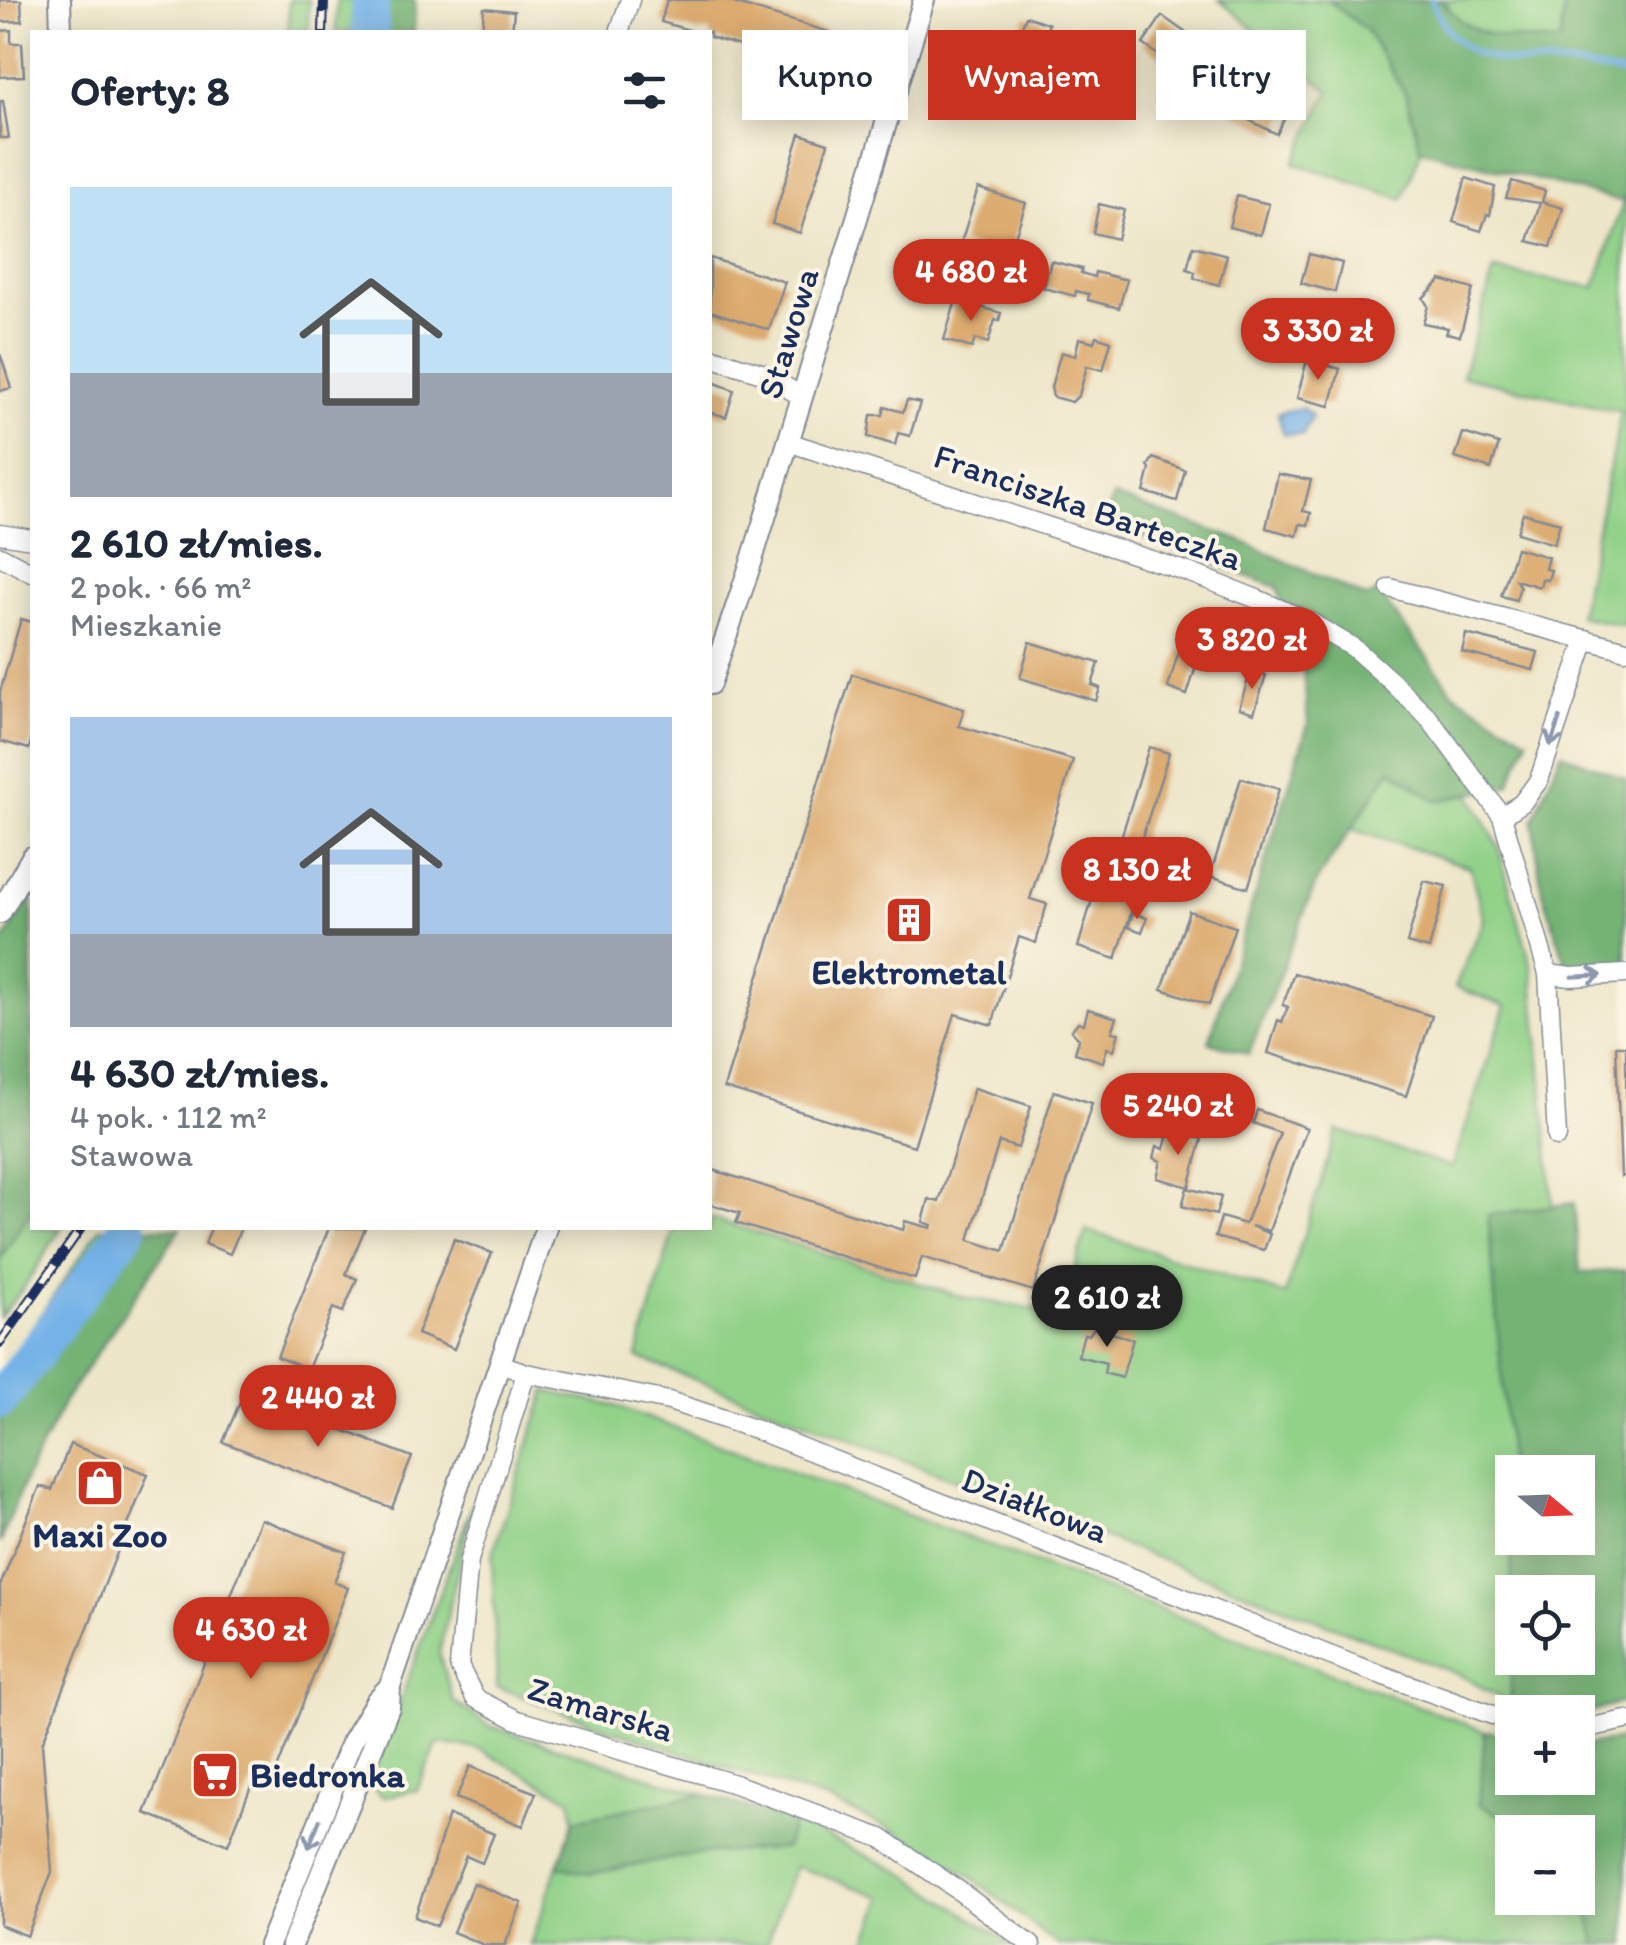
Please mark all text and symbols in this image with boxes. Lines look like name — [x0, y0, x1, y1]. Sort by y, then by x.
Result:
chip: Kupno — [742, 30, 908, 120]
chip: Wynajem — [928, 30, 1136, 120]
chip: Filtry — [1156, 30, 1306, 120]
icon: filters — [617, 63, 672, 118]
text: Oferty: 8 — [70, 65, 229, 116]
pin: 4 680 zł — [868, 239, 1074, 324]
icon: home — [281, 252, 461, 432]
text: 4 680 zł — [915, 252, 1027, 290]
street label: Stawowa — [748, 262, 828, 404]
pin: 3 330 zł — [1215, 298, 1421, 383]
text: 3 330 zł — [1263, 311, 1373, 349]
street label: Franciszka Barteczka — [929, 435, 1247, 579]
text: 2 610 zł/mies. — [70, 517, 323, 568]
text: 2 pok. · 66 m² — [70, 568, 252, 606]
text: Mieszkanie — [70, 606, 222, 644]
pin: 3 820 zł — [1149, 607, 1355, 692]
text: 3 820 zł — [1197, 620, 1307, 658]
one-way arrow — [1545, 715, 1563, 746]
icon: home — [281, 782, 461, 962]
pin: 8 130 zł — [1034, 837, 1240, 922]
text: 8 130 zł — [1083, 850, 1191, 888]
building icon: Elektrometal — [883, 894, 935, 946]
place label: Elektrometal — [812, 951, 1007, 993]
one-way arrow — [1570, 966, 1602, 985]
text: 4 630 zł/mies. — [70, 1047, 329, 1098]
pin: 5 240 zł — [1075, 1073, 1281, 1158]
text: 5 240 zł — [1123, 1086, 1233, 1124]
text: 4 pok. · 112 m² — [70, 1098, 267, 1136]
text: Stawowa — [70, 1136, 193, 1174]
pin: 2 610 zł — [1004, 1265, 1210, 1350]
text: 2 610 zł — [1054, 1278, 1160, 1316]
pin: 2 440 zł — [215, 1365, 421, 1450]
text: 2 440 zł — [261, 1378, 375, 1416]
north arrow — [1495, 1455, 1595, 1555]
map controls — [1495, 1455, 1595, 1915]
shop icon: Maxi Zoo — [74, 1457, 126, 1509]
street label: Działkowa — [956, 1458, 1114, 1552]
place label: Maxi Zoo — [32, 1514, 168, 1556]
button: locate — [1495, 1575, 1595, 1675]
pin: 4 630 zł — [148, 1597, 354, 1682]
text: 4 630 zł — [195, 1610, 307, 1648]
street label: Zamarska — [523, 1667, 679, 1751]
button: + — [1495, 1695, 1595, 1795]
supermarket icon: Biedronka — [189, 1749, 241, 1801]
place label: Biedronka — [250, 1754, 405, 1796]
button: − — [1495, 1815, 1595, 1915]
one-way arrow — [303, 1818, 321, 1849]

